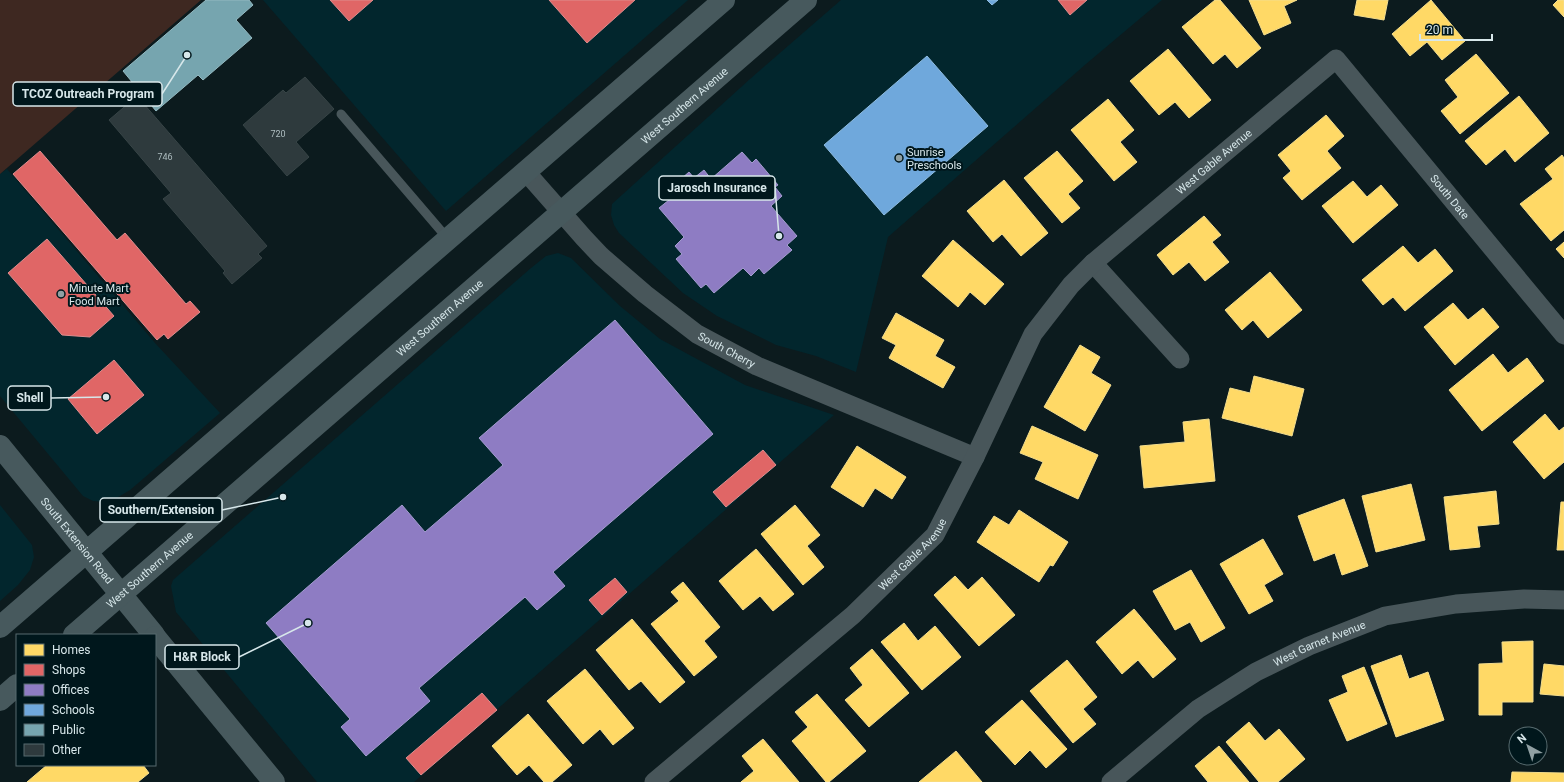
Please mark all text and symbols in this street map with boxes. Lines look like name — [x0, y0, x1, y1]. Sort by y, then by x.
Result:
scale bar — [1420, 16, 1492, 42]
text: 20 m — [1426, 23, 1453, 37]
street label: West Southern Avenue — [639, 65, 731, 147]
callout: TCOZ Outreach Program — [13, 82, 162, 106]
text: TCOZ Outreach Program — [22, 87, 154, 101]
street label: West Gable Avenue — [1174, 126, 1255, 197]
house number: 720 — [270, 129, 286, 139]
place label: Sunrise Preschools — [907, 146, 962, 172]
house number: 746 — [157, 152, 173, 162]
marker: Sunrise Preschools — [894, 153, 904, 163]
street label: South Date — [1427, 172, 1472, 222]
callout: Jarosch Insurance — [659, 176, 775, 200]
text: Jarosch Insurance — [667, 181, 767, 195]
street label: West Southern Avenue — [394, 277, 486, 359]
place label: Minute Mart Food Mart — [69, 282, 129, 308]
marker: Minute Mart Food Mart — [56, 289, 66, 299]
street label: South Cherry — [696, 330, 758, 371]
callout: Shell — [8, 386, 51, 410]
text: Shell — [17, 391, 43, 405]
street label: South Extension Road — [38, 495, 116, 587]
callout: Southern/Extension — [100, 498, 222, 522]
text: Southern/Extension — [108, 503, 215, 517]
street label: West Gable Avenue — [876, 516, 949, 593]
street label: West Southern Avenue — [104, 529, 196, 611]
street label: West Garnet Avenue — [1271, 618, 1368, 669]
legend — [16, 634, 156, 766]
text: Homes — [52, 643, 90, 657]
callout: H&R Block — [165, 645, 239, 669]
text: H&R Block — [173, 650, 231, 664]
text: Shops — [52, 663, 86, 677]
text: Offices — [52, 683, 89, 697]
text: Schools — [52, 703, 95, 717]
text: Public — [52, 723, 85, 737]
north arrow — [1508, 726, 1548, 766]
text: N — [1515, 731, 1529, 746]
text: Other — [52, 743, 81, 757]

